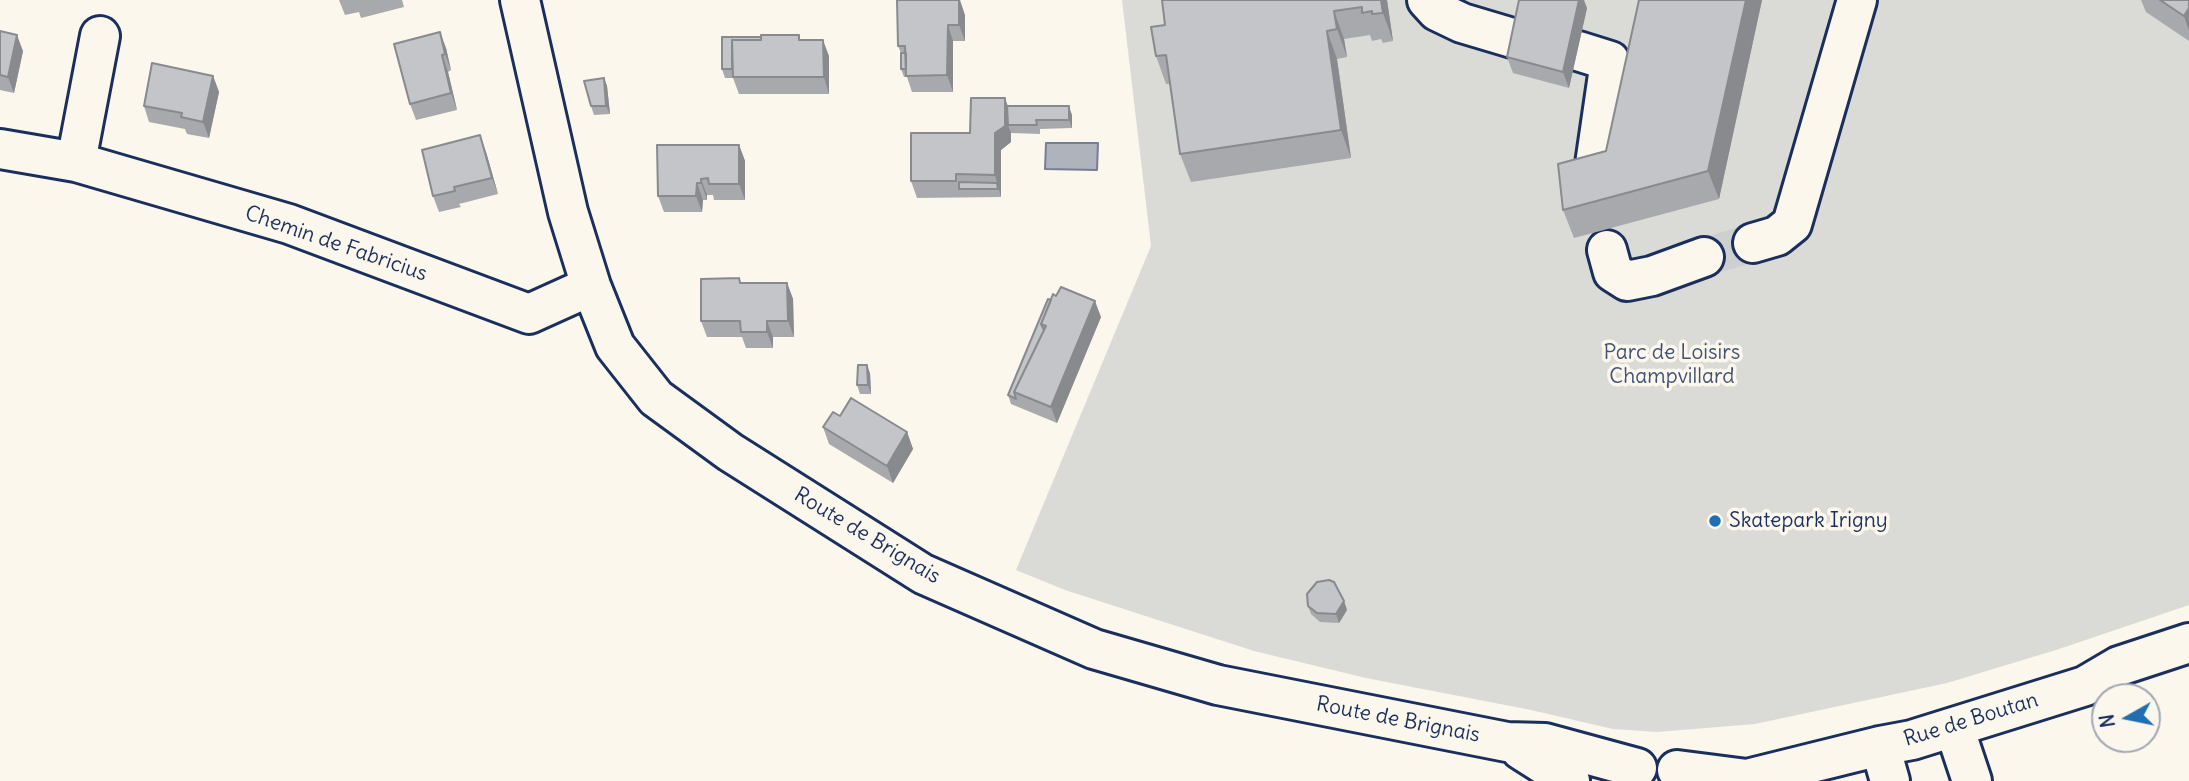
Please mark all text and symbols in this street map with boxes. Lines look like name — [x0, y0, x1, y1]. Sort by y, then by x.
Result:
street label: Chemin de Fabricius — [242, 201, 430, 287]
park label: Parc de Loisirs Champvillard — [1604, 340, 1740, 390]
street label: Route de Brignais — [789, 482, 945, 590]
place label: Skatepark Irigny — [1729, 508, 1888, 534]
marker: Skatepark Irigny — [1707, 513, 1723, 529]
north arrow — [2091, 683, 2161, 753]
street label: Rue de Boutan — [1901, 688, 2041, 752]
street label: Route de Brignais — [1314, 692, 1482, 748]
text: N — [2094, 713, 2120, 729]

